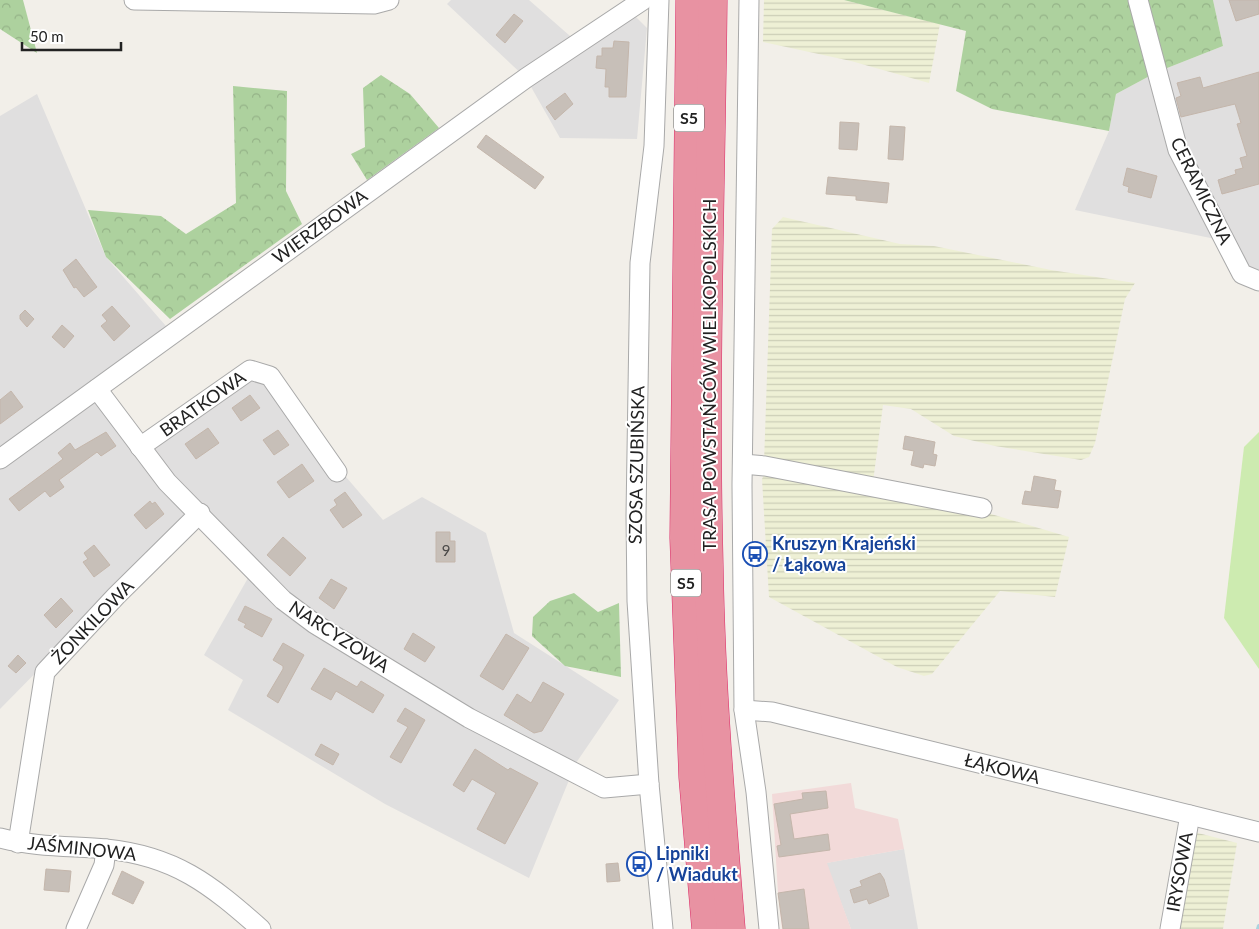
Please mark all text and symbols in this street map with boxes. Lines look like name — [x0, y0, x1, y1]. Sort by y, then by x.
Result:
scale bar — [22, 20, 121, 52]
text: 50 m — [30, 27, 64, 45]
road number: S5 — [674, 105, 704, 132]
street label: CERAMICZNA — [1166, 133, 1238, 248]
street label: WIERZBOWA — [268, 184, 372, 268]
street label: TRASA POWSTAŃCÓW WIELKOPOLSKICH — [698, 198, 720, 552]
street label: BRATKOWA — [155, 365, 250, 441]
street label: SZOSA SZUBIŃSKA — [624, 385, 648, 544]
place label: Kruszyn Krajeński / Łąkowa — [772, 532, 916, 575]
house number: 9 — [442, 541, 450, 559]
bus stop icon: Kruszyn Krajeński / Łąkowa — [742, 541, 768, 567]
road number: S5 — [671, 570, 701, 596]
street label: ŻONKILOWA — [47, 574, 138, 668]
street label: NARCYZOWA — [285, 596, 394, 677]
street label: ŁĄKOWA — [962, 748, 1043, 788]
street label: IRYSOWA — [1161, 829, 1197, 913]
street label: JAŚMINOWA — [27, 831, 138, 865]
place label: Lipniki / Wiadukt — [656, 842, 738, 885]
bus stop icon: Lipniki / Wiadukt — [626, 851, 652, 877]

